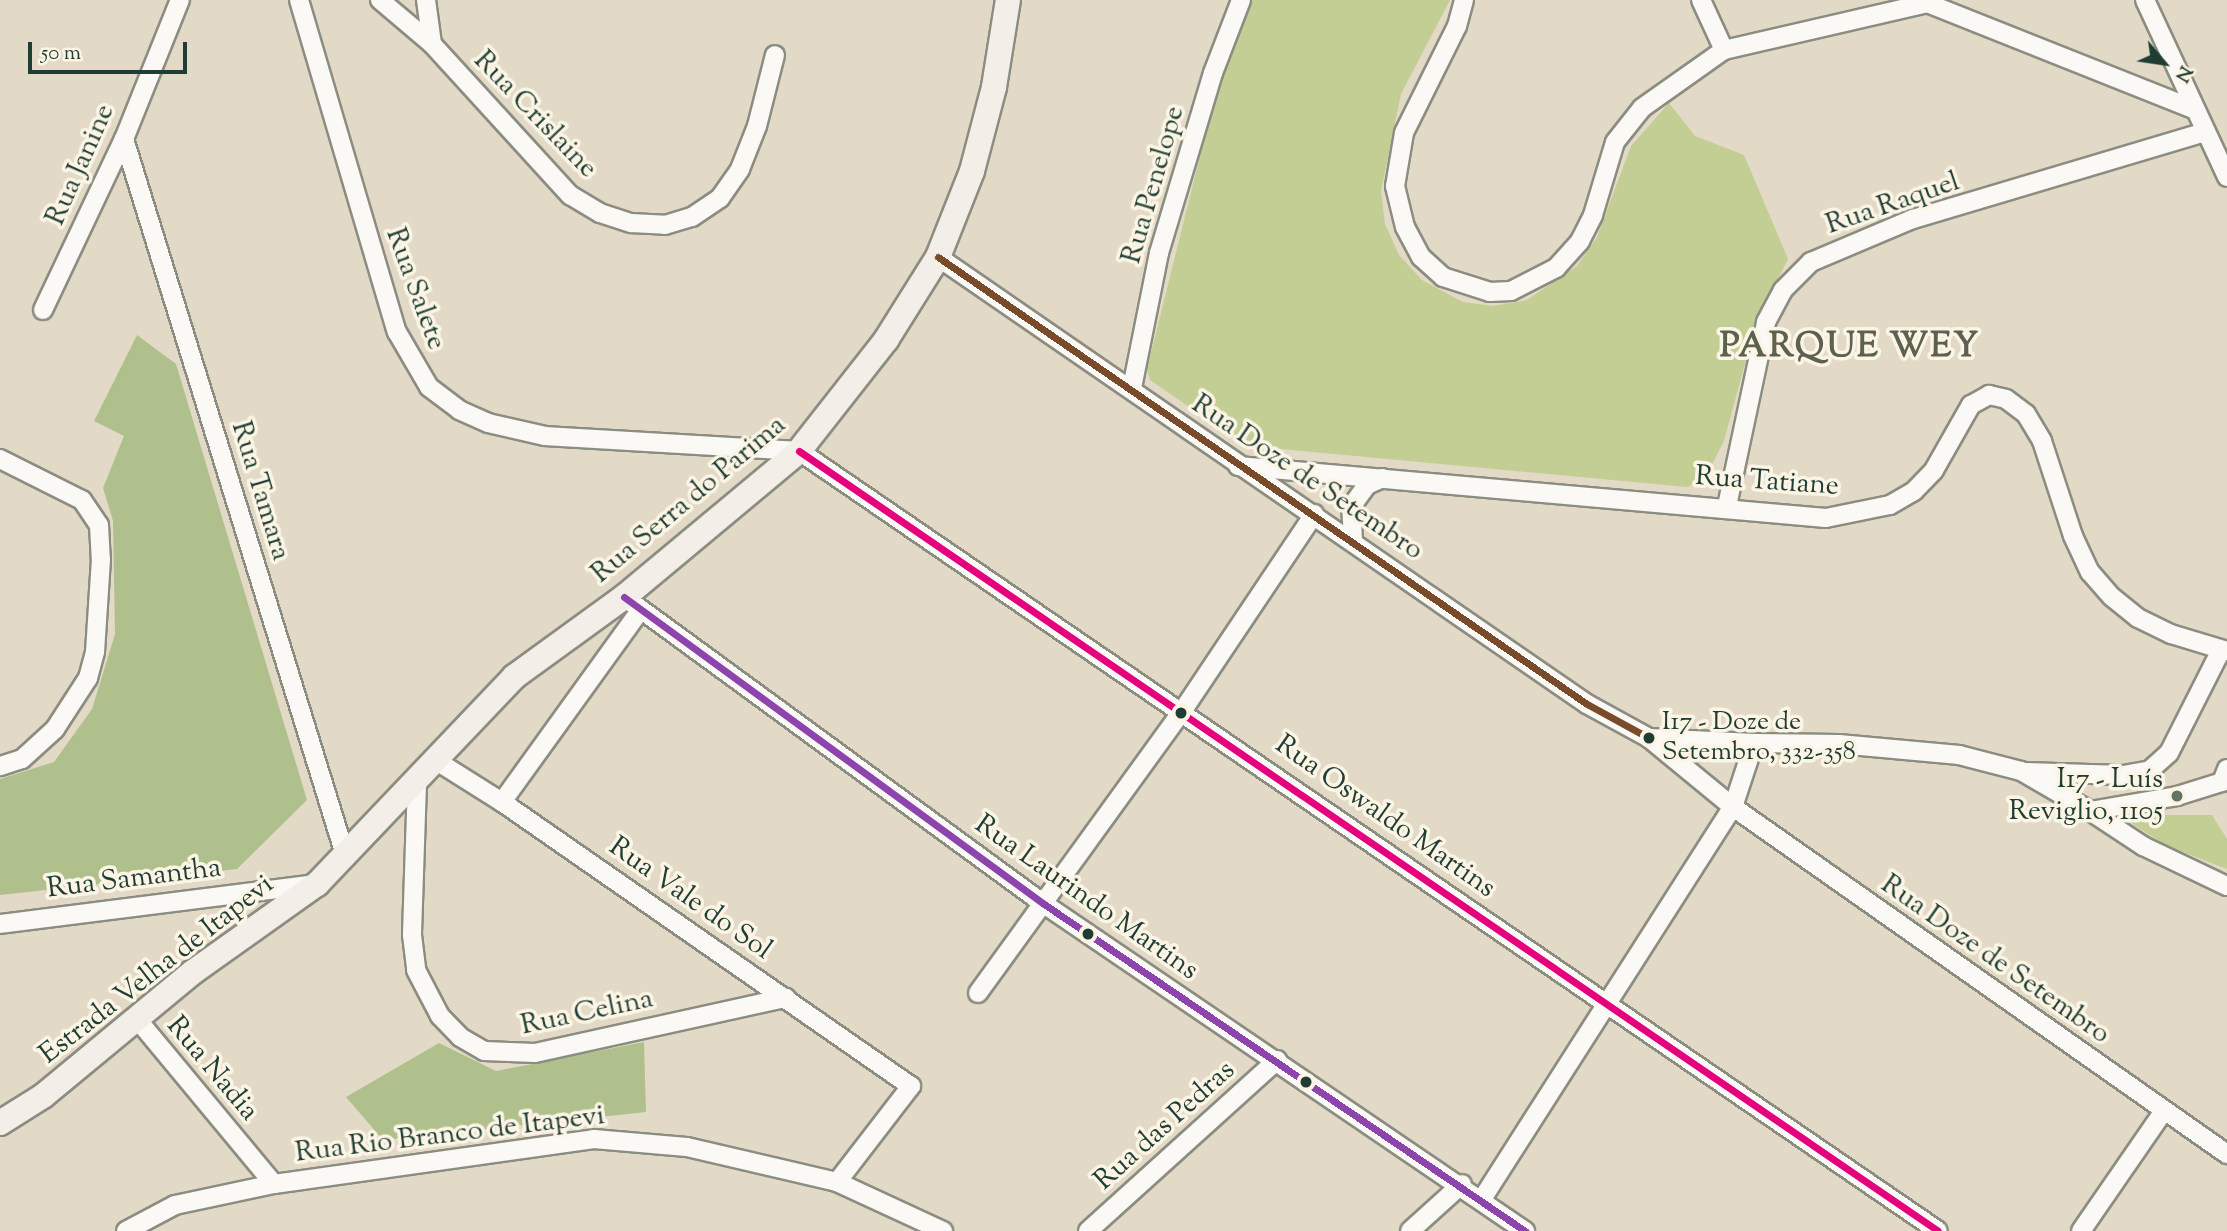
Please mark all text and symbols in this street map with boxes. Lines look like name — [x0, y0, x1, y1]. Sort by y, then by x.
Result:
scale bar — [32, 28, 191, 72]
north arrow — [2129, 28, 2199, 98]
text: 50 m — [41, 39, 81, 69]
street label: Rua Crislaine — [466, 44, 604, 186]
text: N — [2167, 60, 2198, 87]
street label: Rua Janine — [39, 99, 123, 231]
street label: Rua Penelope — [1115, 102, 1193, 268]
street label: Rua Raquel — [1822, 165, 1964, 243]
street label: Rua Salete — [378, 224, 452, 354]
district label: PARQUE WEY — [1721, 327, 1979, 369]
street label: Rua Doze de Setembro — [1185, 388, 1429, 568]
street label: Rua Serra do Parima — [585, 409, 793, 591]
street label: Rua Tamara — [223, 417, 297, 565]
street label: Rua Tatiane — [1694, 460, 1840, 504]
unlabelled marker — [1174, 706, 1188, 720]
place label: I17 - Doze de Setembro, 332-358 — [1662, 707, 1856, 768]
street label: Rua Oswaldo Martins — [1268, 728, 1502, 906]
marker: I17 - Doze de Setembro, 332-358 — [1642, 731, 1656, 745]
place label: I17 - Luís Reviglio, 1105 — [2009, 763, 2163, 829]
marker: I17 - Luís Reviglio, 1105 — [2169, 788, 2185, 804]
street label: Rua Laurindo Martins — [968, 808, 1204, 988]
street label: Rua Vale do Sol — [602, 830, 778, 968]
street label: Rua Samantha — [45, 852, 223, 906]
street label: Estrada Velha de Itapevi — [33, 868, 281, 1072]
street label: Rua Doze de Setembro — [1874, 868, 2116, 1052]
unlabelled marker — [1081, 927, 1095, 941]
street label: Rua Celina — [518, 983, 656, 1043]
street label: Rua Nadia — [159, 1010, 265, 1128]
street label: Rua das Pedras — [1088, 1054, 1242, 1198]
unlabelled marker — [1299, 1075, 1313, 1089]
street label: Rua Rio Branco de Itapevi — [293, 1099, 607, 1171]

